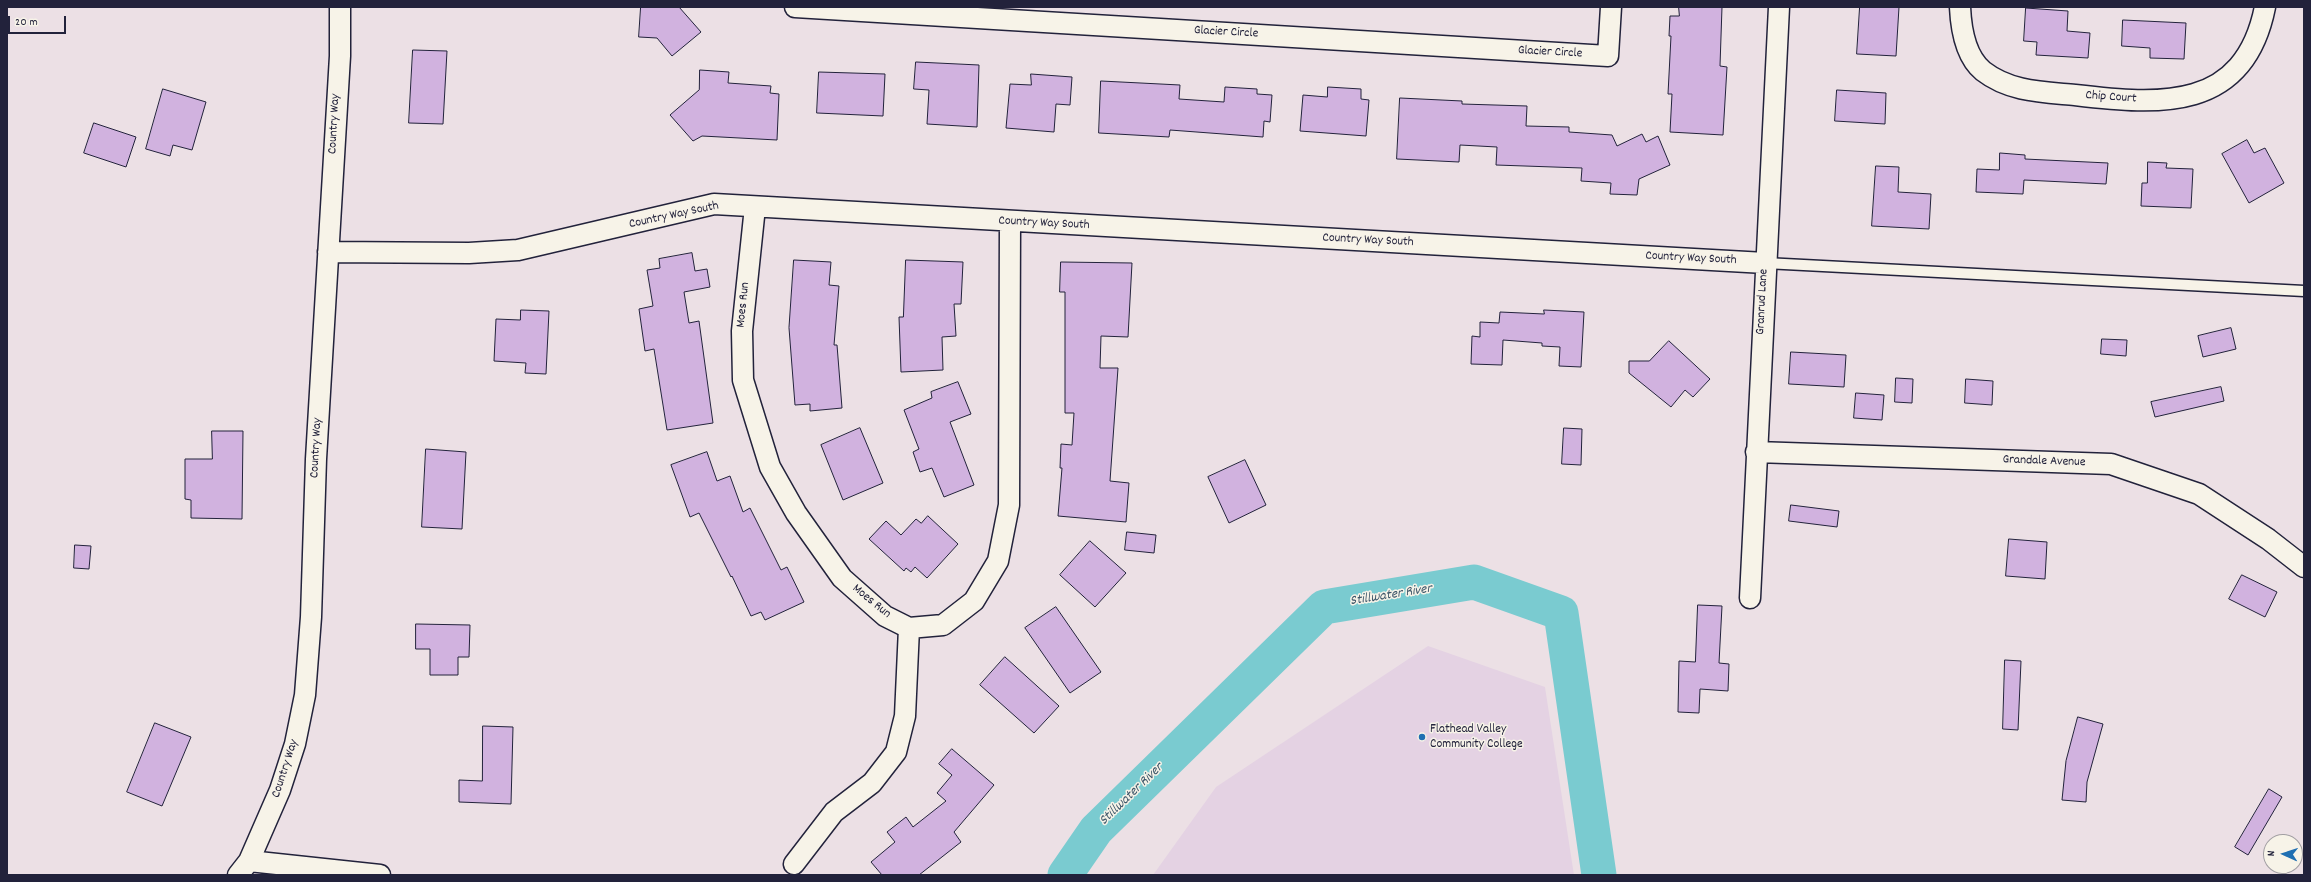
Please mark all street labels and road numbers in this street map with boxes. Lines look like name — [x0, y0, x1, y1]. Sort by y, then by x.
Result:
street label: Glacier Circle — [1193, 24, 1259, 42]
street label: Glacier Circle — [1517, 44, 1583, 62]
street label: Chip Court — [2085, 88, 2137, 108]
street label: Country Way — [326, 93, 344, 155]
street label: Country Way South — [628, 199, 720, 233]
street label: Country Way South — [998, 214, 1090, 234]
street label: Country Way South — [1322, 231, 1414, 251]
street label: Country Way South — [1645, 249, 1737, 269]
street label: Granrud Lane — [1753, 269, 1773, 335]
street label: Moes Run — [734, 282, 754, 328]
street label: Country Way — [308, 417, 326, 479]
street label: Grandale Avenue — [2002, 453, 2086, 471]
street label: Moes Run — [848, 582, 894, 622]
street label: Country Way — [269, 738, 303, 800]

